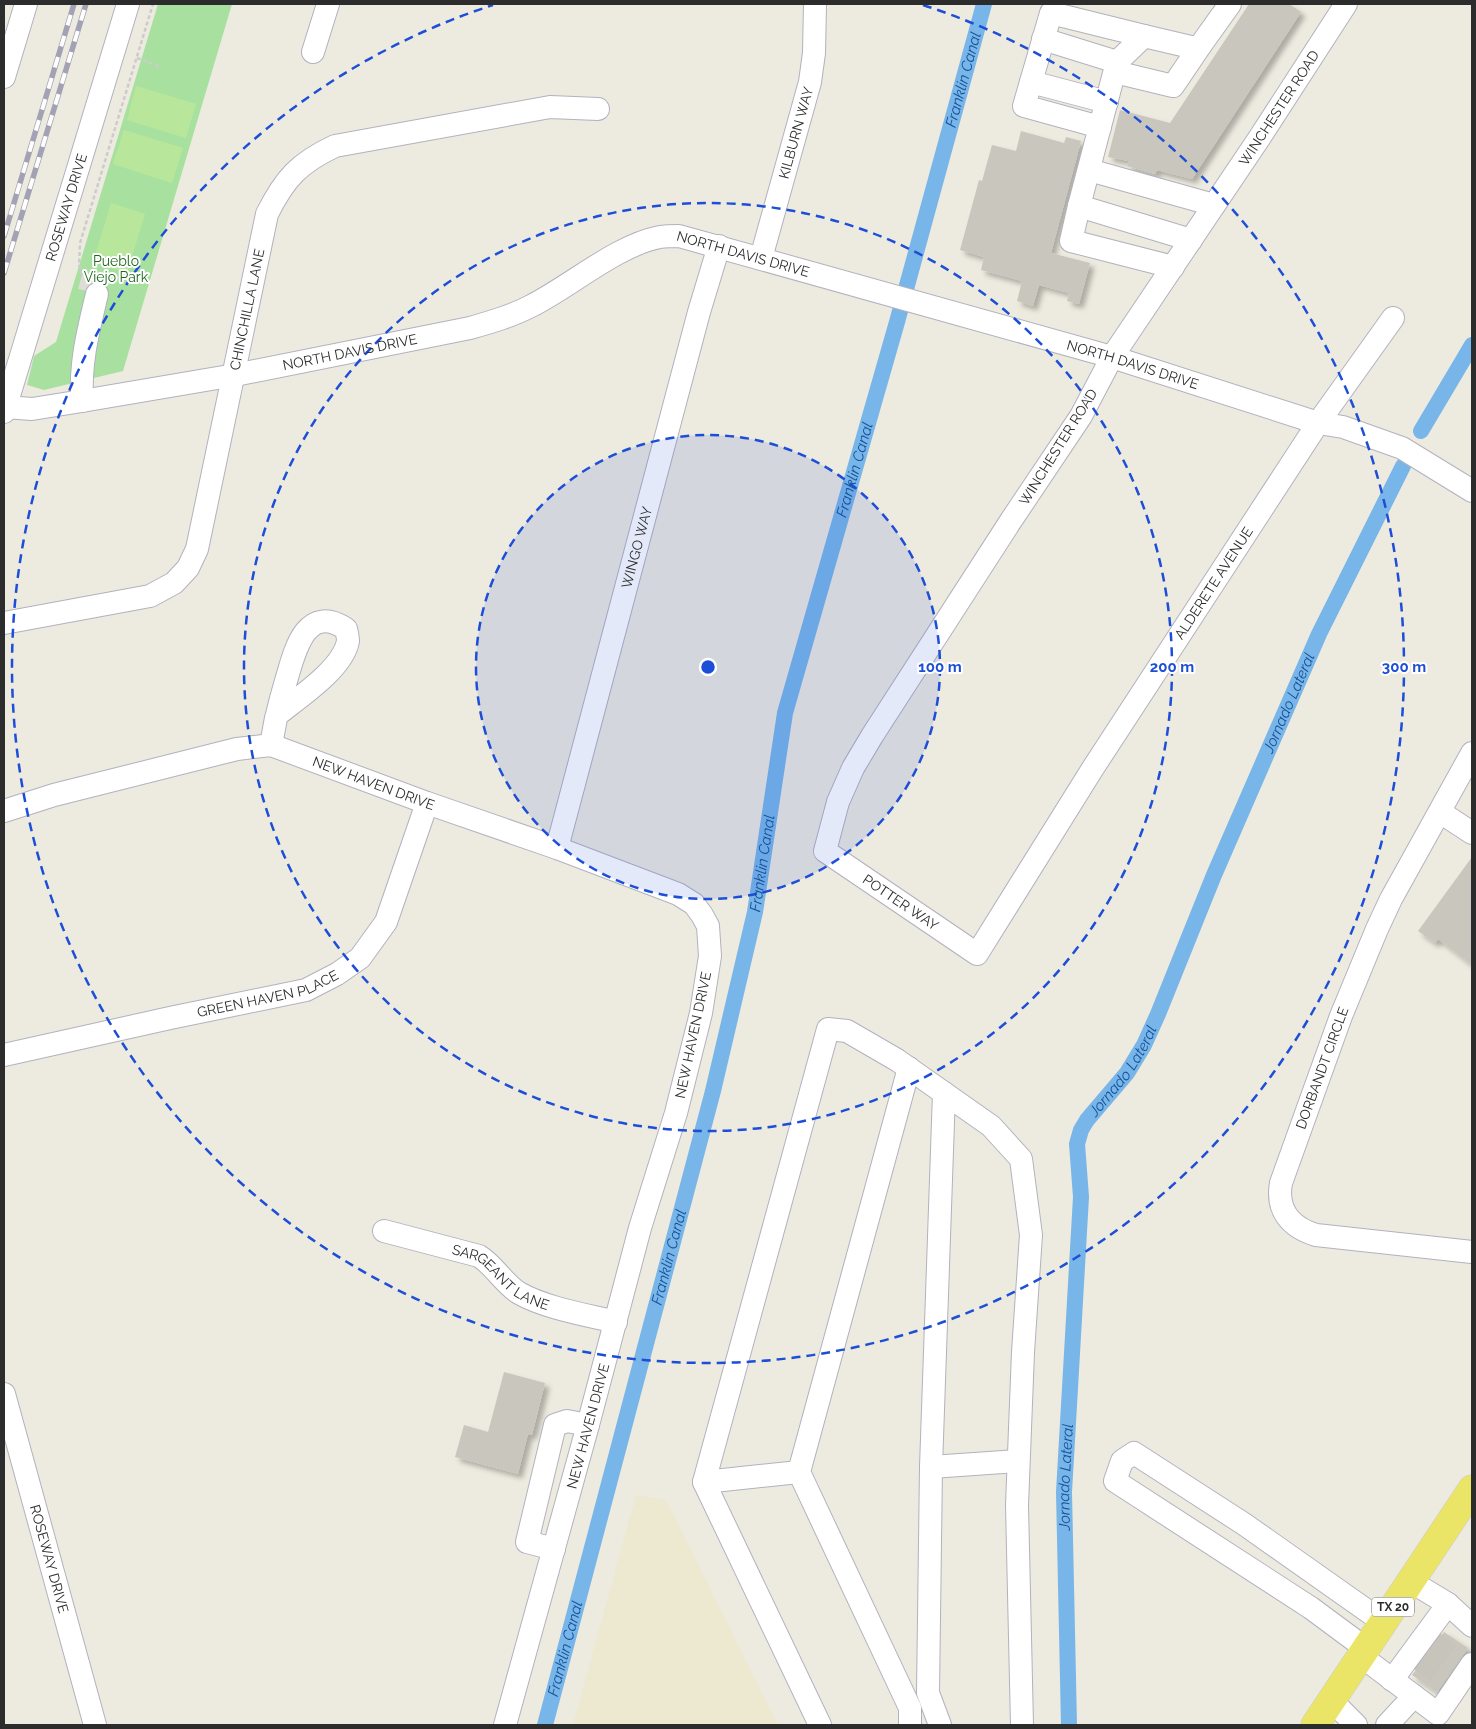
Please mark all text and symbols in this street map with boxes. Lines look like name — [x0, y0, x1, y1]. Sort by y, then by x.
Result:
water label: Franklin Canal — [942, 30, 985, 129]
street label: WINCHESTER ROAD — [1236, 47, 1322, 169]
street label: KILBURN WAY — [775, 85, 816, 181]
street label: ROSEWAY DRIVE — [42, 151, 90, 263]
street label: NORTH DAVIS DRIVE — [675, 228, 811, 280]
street label: CHINCHILLA LANE — [227, 247, 268, 372]
park label: Pueblo Viejo Park — [84, 253, 149, 285]
street label: NORTH DAVIS DRIVE — [281, 331, 419, 373]
street label: NORTH DAVIS DRIVE — [1065, 337, 1200, 392]
street label: WINCHESTER ROAD — [1016, 386, 1100, 508]
water label: Franklin Canal — [833, 420, 877, 519]
street label: WINGO WAY — [618, 505, 655, 590]
street label: ALDERETE AVENUE — [1171, 524, 1256, 642]
water label: Jornado Lateral — [1259, 650, 1319, 756]
centre of rings — [699, 658, 717, 676]
text: 100 m — [918, 658, 962, 676]
text: 200 m — [1150, 658, 1194, 676]
text: 300 m — [1382, 658, 1426, 676]
street label: NEW HAVEN DRIVE — [310, 753, 437, 813]
water label: Franklin Canal — [746, 814, 779, 913]
street label: POTTER WAY — [860, 871, 942, 934]
street label: GREEN HAVEN PLACE — [196, 967, 341, 1020]
street label: NEW HAVEN DRIVE — [672, 970, 714, 1100]
street label: DORBANDT CIRCLE — [1292, 1005, 1352, 1131]
water label: Jornado Lateral — [1084, 1023, 1160, 1121]
water label: Franklin Canal — [648, 1207, 690, 1307]
street label: SARGEANT LANE — [450, 1241, 551, 1313]
street label: NEW HAVEN DRIVE — [564, 1362, 612, 1490]
water label: Jornado Lateral — [1055, 1423, 1077, 1532]
street label: ROSEWAY DRIVE — [27, 1503, 72, 1615]
road number: TX 20 — [1372, 1598, 1414, 1616]
water label: Franklin Canal — [544, 1599, 586, 1698]

